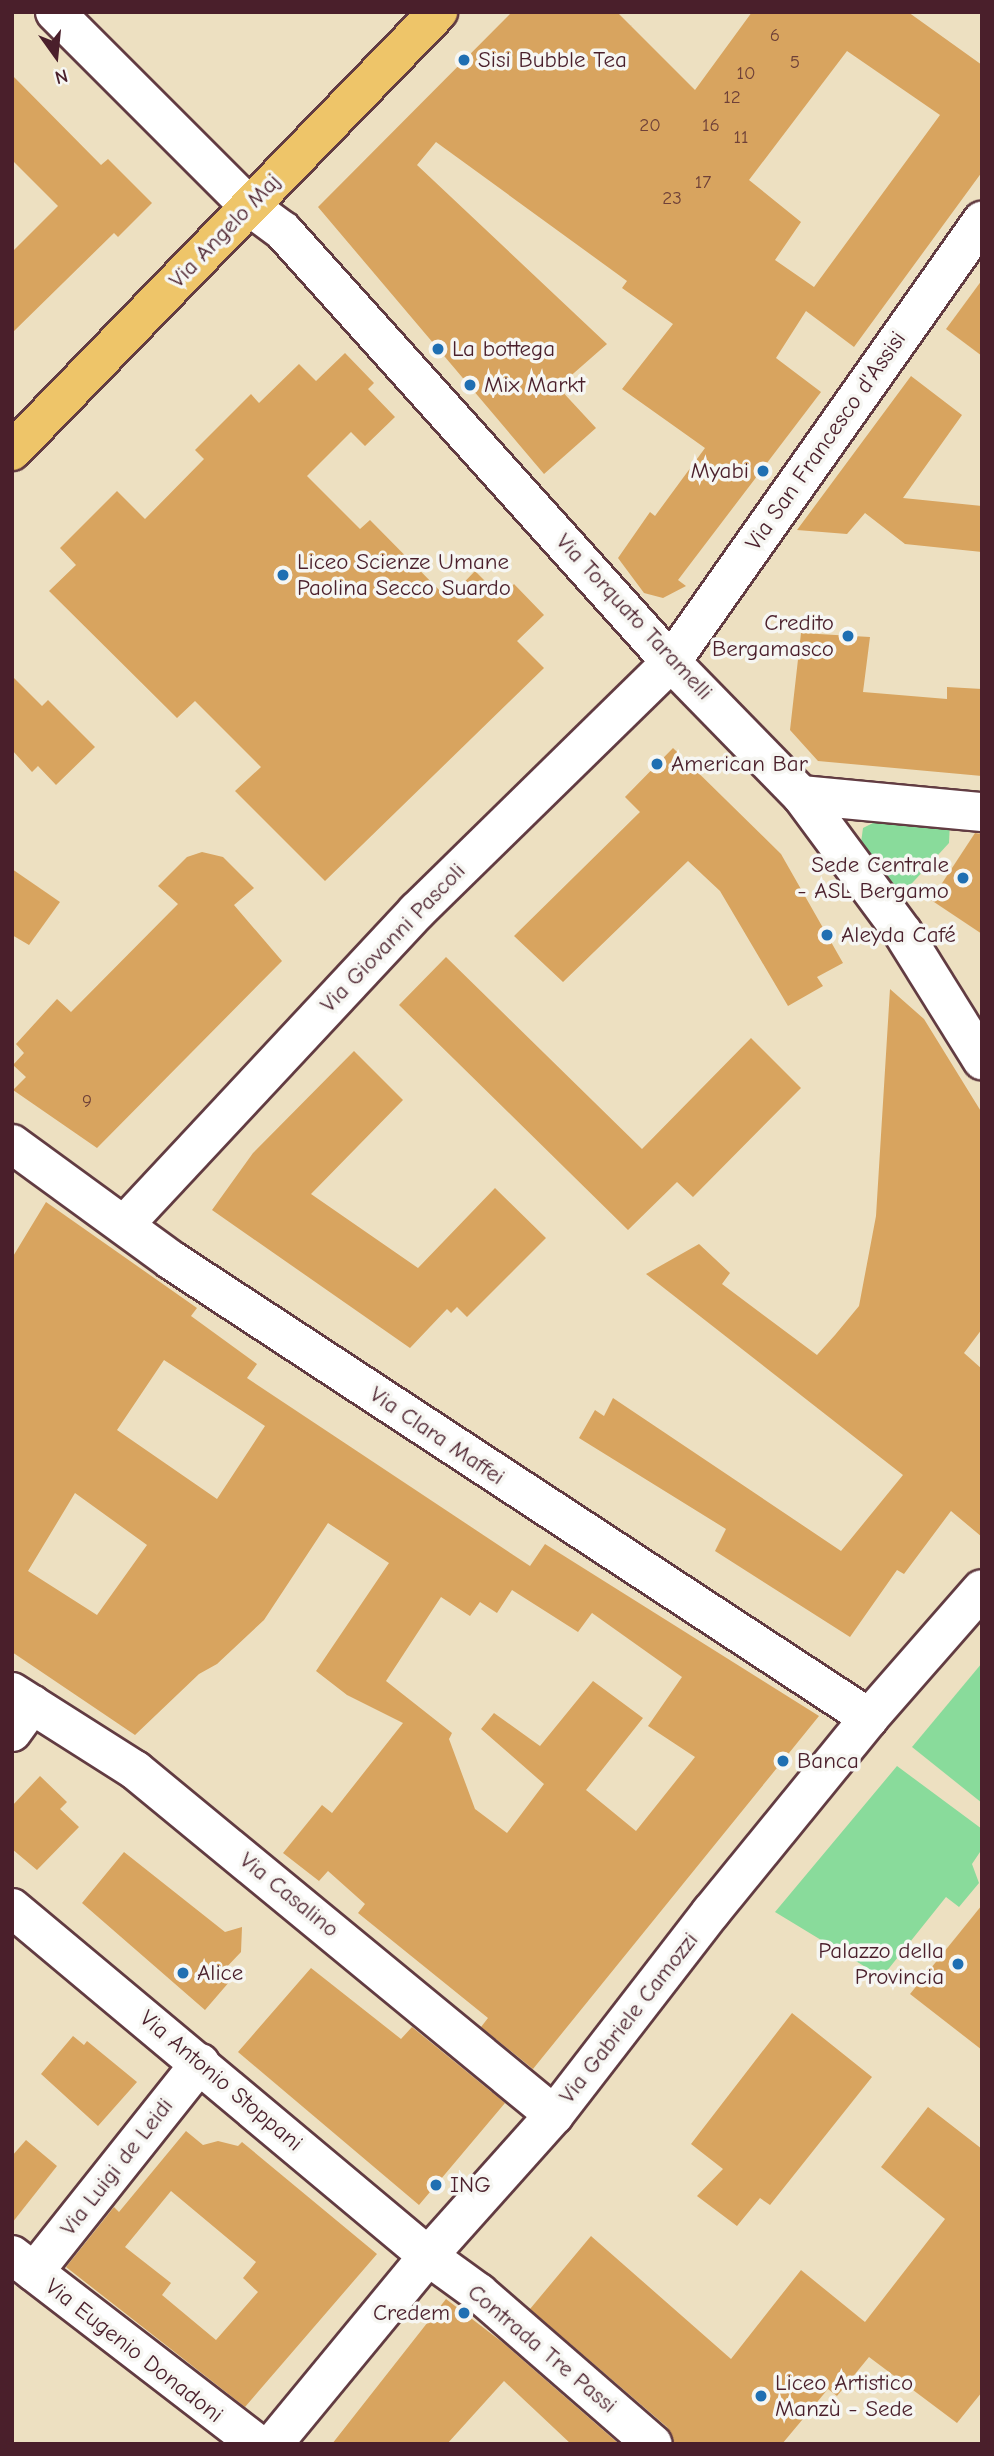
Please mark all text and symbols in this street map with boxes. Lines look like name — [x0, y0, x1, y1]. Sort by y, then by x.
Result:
north arrow — [21, 21, 91, 91]
house number: 6 — [770, 25, 780, 47]
place label: Sisi Bubble Tea — [478, 46, 627, 74]
marker: Sisi Bubble Tea — [456, 52, 472, 68]
house number: 5 — [790, 52, 800, 74]
house number: 10 — [736, 63, 756, 85]
text: N — [53, 64, 70, 89]
house number: 12 — [723, 87, 741, 109]
house number: 20 — [639, 115, 661, 137]
house number: 16 — [702, 115, 720, 137]
house number: 11 — [733, 127, 749, 149]
street label: Via Angelo Maj — [164, 168, 286, 294]
house number: 17 — [695, 172, 711, 194]
house number: 23 — [662, 188, 682, 210]
street label: Via San Francesco d'Assisi — [740, 326, 912, 556]
place label: La bottega — [452, 335, 555, 363]
marker: La bottega — [430, 341, 446, 357]
place label: Mix Markt — [484, 371, 585, 399]
marker: Mix Markt — [462, 377, 478, 393]
place label: Myabi — [690, 457, 749, 485]
marker: Myabi — [755, 463, 771, 479]
street label: Via Torquato Taramelli — [550, 528, 718, 706]
place label: Liceo Scienze Umane Paolina Secco Suardo — [297, 548, 511, 602]
marker: Liceo Scienze Umane Paolina Secco Suardo — [275, 567, 291, 583]
place label: Credito Bergamasco — [712, 609, 834, 663]
marker: Credito Bergamasco — [840, 628, 856, 644]
place label: American Bar — [671, 750, 808, 778]
marker: American Bar — [649, 756, 665, 772]
place label: Sede Centrale - ASL Bergamo — [797, 851, 949, 905]
street label: Via Giovanni Pascoli — [315, 858, 471, 1018]
marker: Sede Centrale - ASL Bergamo — [955, 870, 971, 886]
place label: Aleyda Café — [841, 921, 956, 949]
marker: Aleyda Café — [819, 927, 835, 943]
house number: 9 — [82, 1091, 92, 1113]
street label: Via Clara Maffei — [364, 1381, 510, 1491]
place label: Banca — [797, 1747, 859, 1775]
marker: Banca — [775, 1753, 791, 1769]
street label: Via Casalino — [234, 1847, 344, 1943]
street label: Via Gabriele Camozzi — [554, 1927, 704, 2109]
place label: Palazzo della Provincia — [818, 1937, 944, 1991]
marker: Palazzo della Provincia — [950, 1956, 966, 1972]
place label: Alice — [197, 1959, 243, 1987]
marker: Alice — [175, 1965, 191, 1981]
street label: Via Antonio Stoppani — [134, 2005, 308, 2157]
street label: Via Luigi de Leidi — [55, 2093, 179, 2241]
place label: ING — [450, 2171, 491, 2199]
marker: ING — [428, 2177, 444, 2193]
street label: Via Eugenio Donadoni — [40, 2273, 228, 2429]
street label: Contrada Tre Passi — [462, 2279, 622, 2419]
place label: Credem — [373, 2299, 450, 2327]
marker: Credem — [456, 2305, 472, 2321]
place label: Liceo Artistico Manzù - Sede — [775, 2369, 913, 2423]
marker: Liceo Artistico Manzù - Sede — [753, 2388, 769, 2404]

